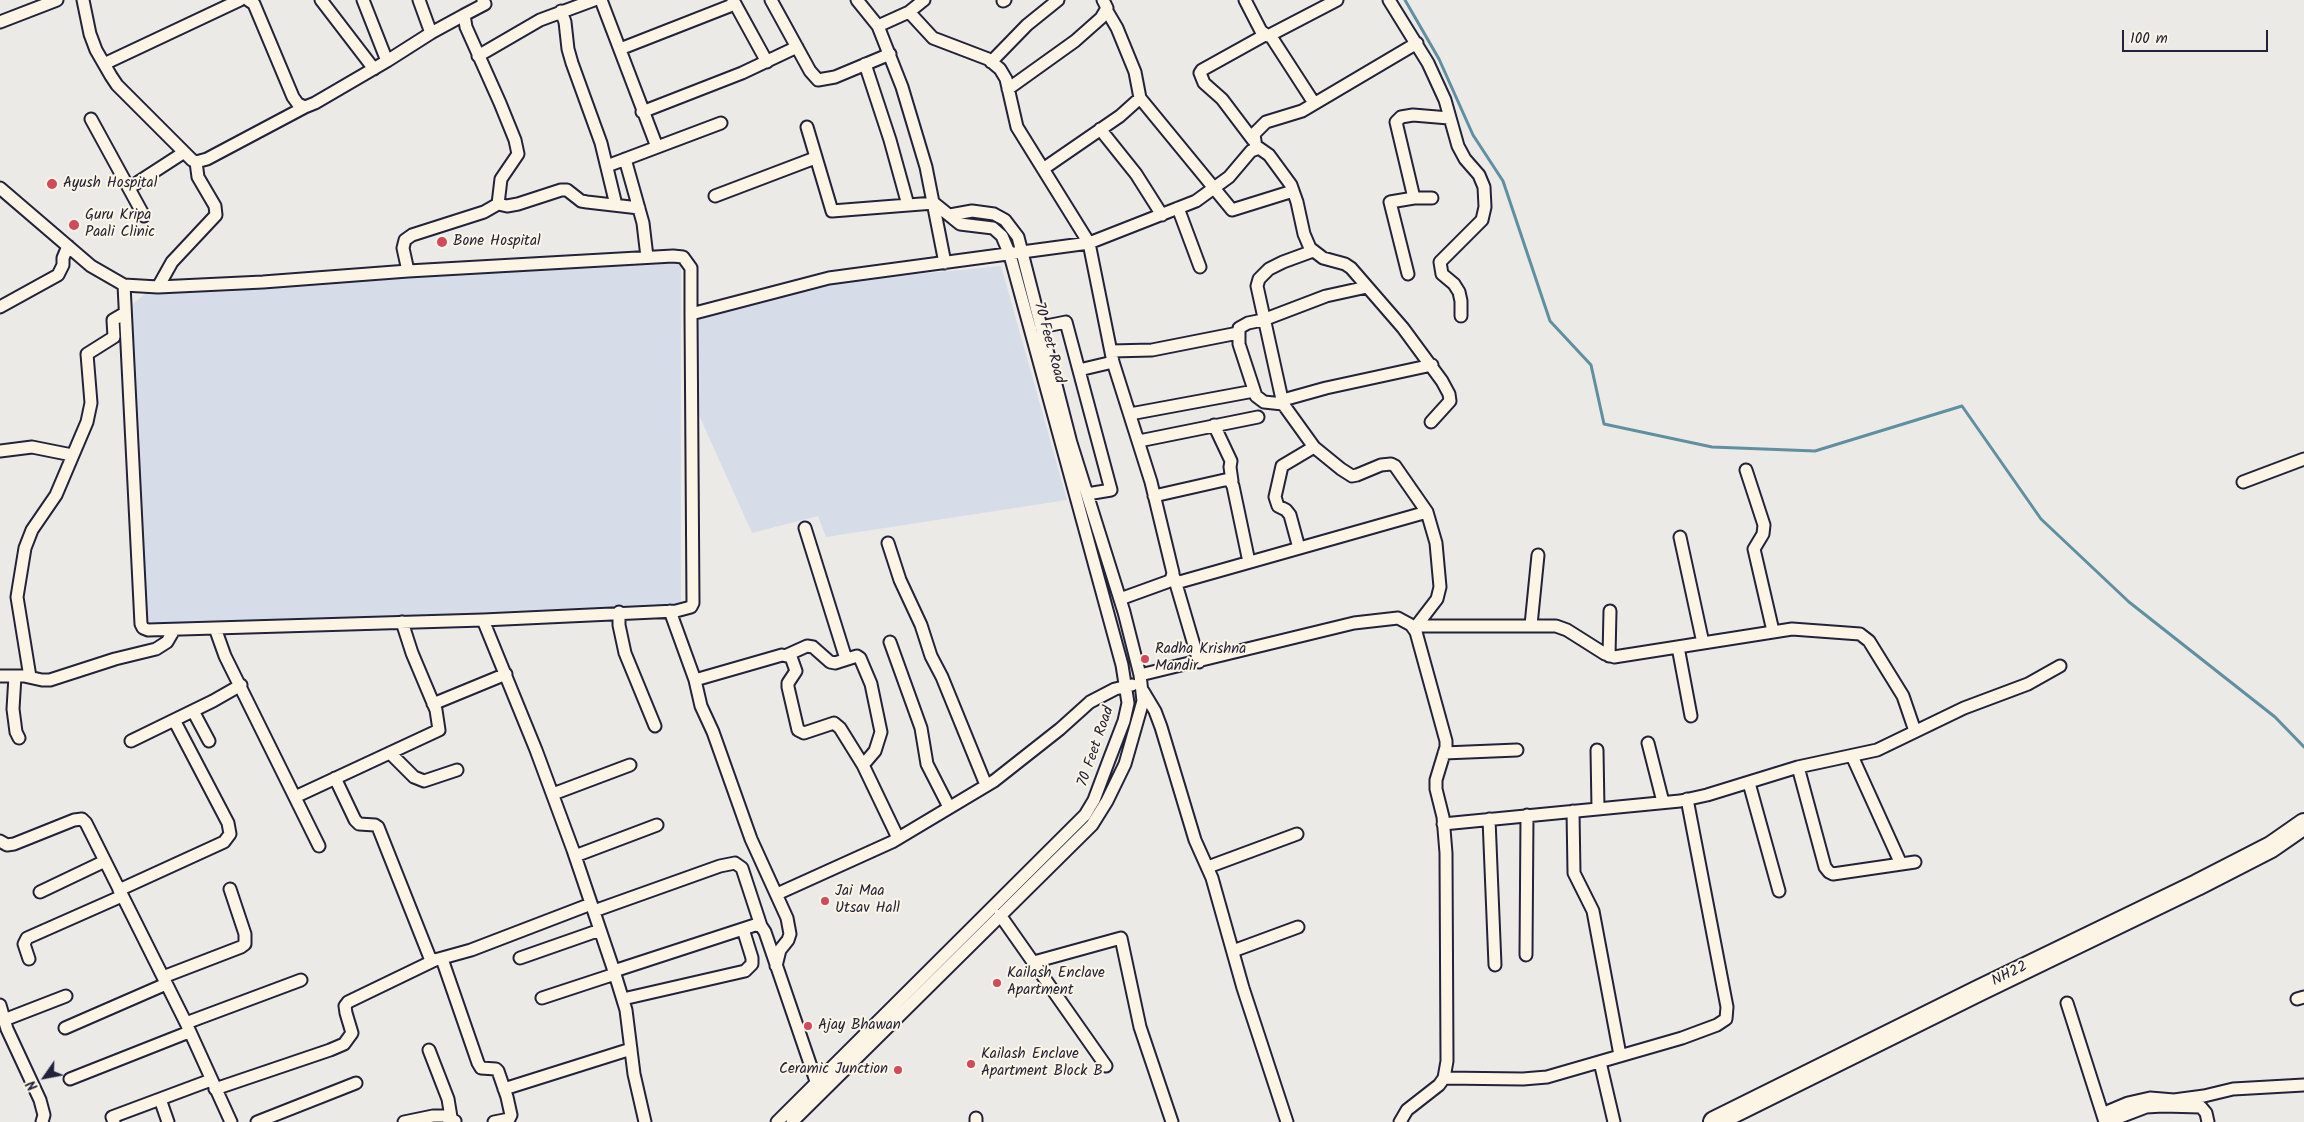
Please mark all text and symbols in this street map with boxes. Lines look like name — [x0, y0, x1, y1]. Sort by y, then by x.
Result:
scale bar — [2124, 20, 2270, 52]
text: 100 m — [2130, 27, 2168, 51]
place label: Ayush Hospital — [63, 175, 157, 193]
marker: Ayush Hospital — [45, 177, 59, 191]
place label: Guru Kripa Paali Clinic — [85, 207, 155, 242]
marker: Guru Kripa Paali Clinic — [67, 218, 81, 232]
place label: Bone Hospital — [453, 233, 541, 251]
marker: Bone Hospital — [435, 235, 449, 249]
street label: 70 Feet Road — [1028, 300, 1068, 386]
place label: Radha Krishna Mandir — [1155, 641, 1246, 676]
marker: Radha Krishna Mandir — [1139, 653, 1151, 665]
street label: 70 Feet Road — [1075, 705, 1119, 789]
place label: Jai Maa Utsav Hall — [835, 883, 900, 918]
marker: Jai Maa Utsav Hall — [819, 895, 831, 907]
street label: NH22 — [1989, 959, 2031, 991]
place label: Kailash Enclave Apartment — [1007, 965, 1105, 1000]
marker: Kailash Enclave Apartment — [991, 977, 1003, 989]
place label: Ajay Bhawan — [818, 1017, 901, 1035]
marker: Ajay Bhawan — [802, 1020, 814, 1032]
place label: Kailash Enclave Apartment Block B — [981, 1046, 1103, 1081]
north arrow — [20, 1052, 70, 1102]
marker: Kailash Enclave Apartment Block B — [965, 1058, 977, 1070]
place label: Ceramic Junction — [779, 1061, 888, 1079]
marker: Ceramic Junction — [892, 1064, 904, 1076]
text: N — [21, 1075, 44, 1095]

